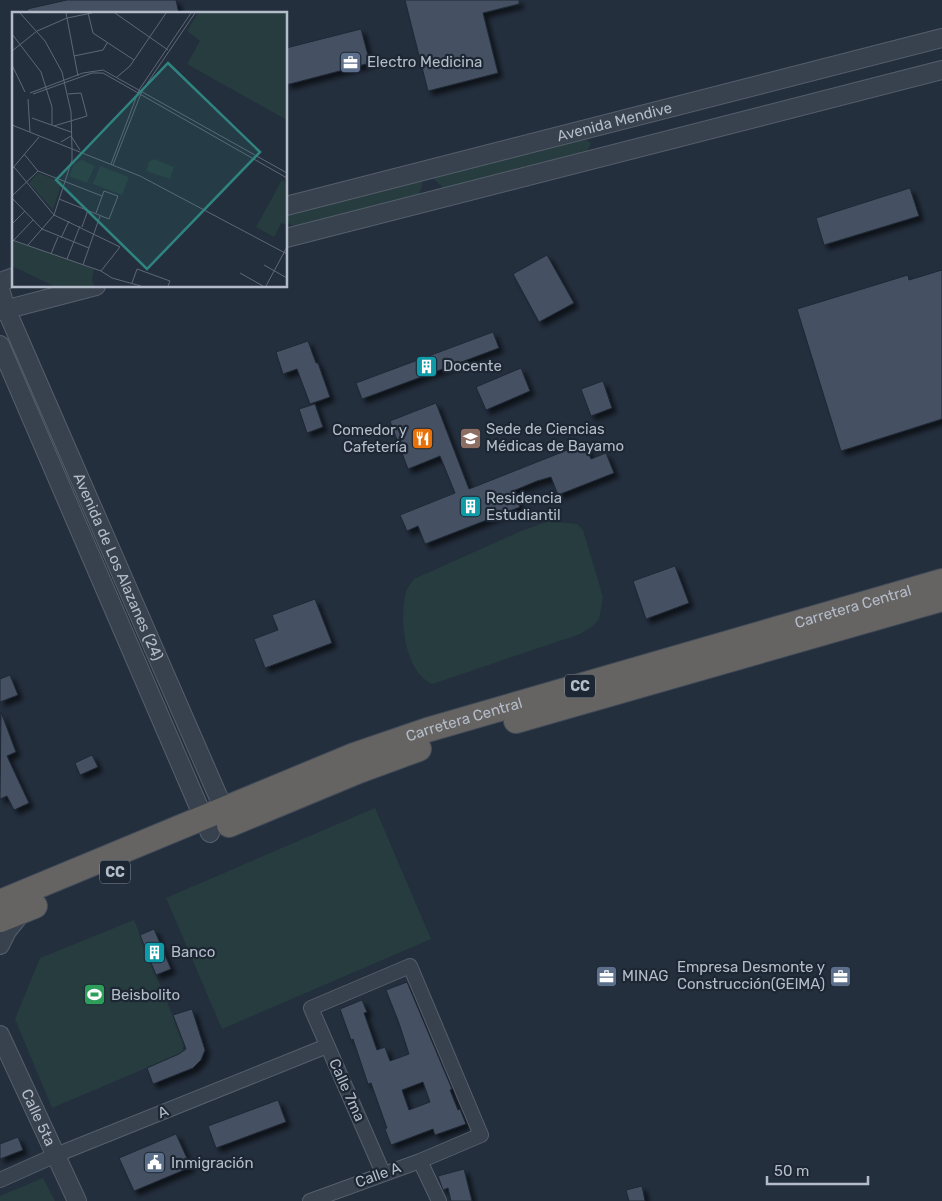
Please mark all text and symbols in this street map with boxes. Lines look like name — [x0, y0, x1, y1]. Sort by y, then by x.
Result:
inset map — [12, 12, 288, 288]
office icon: Electro Medicina — [339, 50, 363, 74]
place label: Electro Medicina — [367, 53, 482, 71]
street label: Avenida Mendive — [555, 99, 674, 145]
building icon: Docente — [415, 354, 439, 378]
place label: Docente — [443, 357, 502, 375]
place label: Sede de Ciencias Médicas de Bayamo — [486, 420, 624, 455]
place label: Comedor y Cafetería — [332, 421, 407, 456]
school or university icon: Sede de Ciencias Médicas de Bayamo — [458, 426, 482, 450]
restaurant icon: Comedor y Cafetería — [411, 427, 435, 451]
street label: Avenida de Los Alazanes (24) — [69, 470, 167, 663]
place label: Residencia Estudiantil — [486, 489, 562, 524]
building icon: Residencia Estudiantil — [458, 495, 482, 519]
street label: Carretera Central — [793, 581, 913, 632]
road number: CC — [565, 674, 595, 698]
street label: Carretera Central — [404, 694, 524, 746]
road number: CC — [100, 860, 130, 884]
building icon: Banco — [143, 940, 167, 964]
place label: Banco — [171, 943, 215, 961]
place label: Empresa Desmonte y Construcción(GElMA) — [677, 958, 825, 993]
office icon: MINAG — [594, 964, 618, 988]
office icon: Empresa Desmonte y Construcción(GElMA) — [829, 964, 853, 988]
place label: MINAG — [622, 967, 669, 985]
sports icon: Beisbolito — [83, 983, 107, 1007]
place label: Beisbolito — [111, 986, 180, 1004]
street label: Calle 7ma — [325, 1056, 369, 1124]
street label: Calle 5ta — [17, 1086, 59, 1149]
street label: A — [155, 1102, 171, 1122]
public building icon: Inmigración — [143, 1151, 167, 1175]
place label: Inmigración — [171, 1154, 254, 1172]
scale bar — [767, 1154, 868, 1186]
street label: Calle A — [353, 1158, 403, 1192]
text: 50 m — [774, 1162, 809, 1180]

